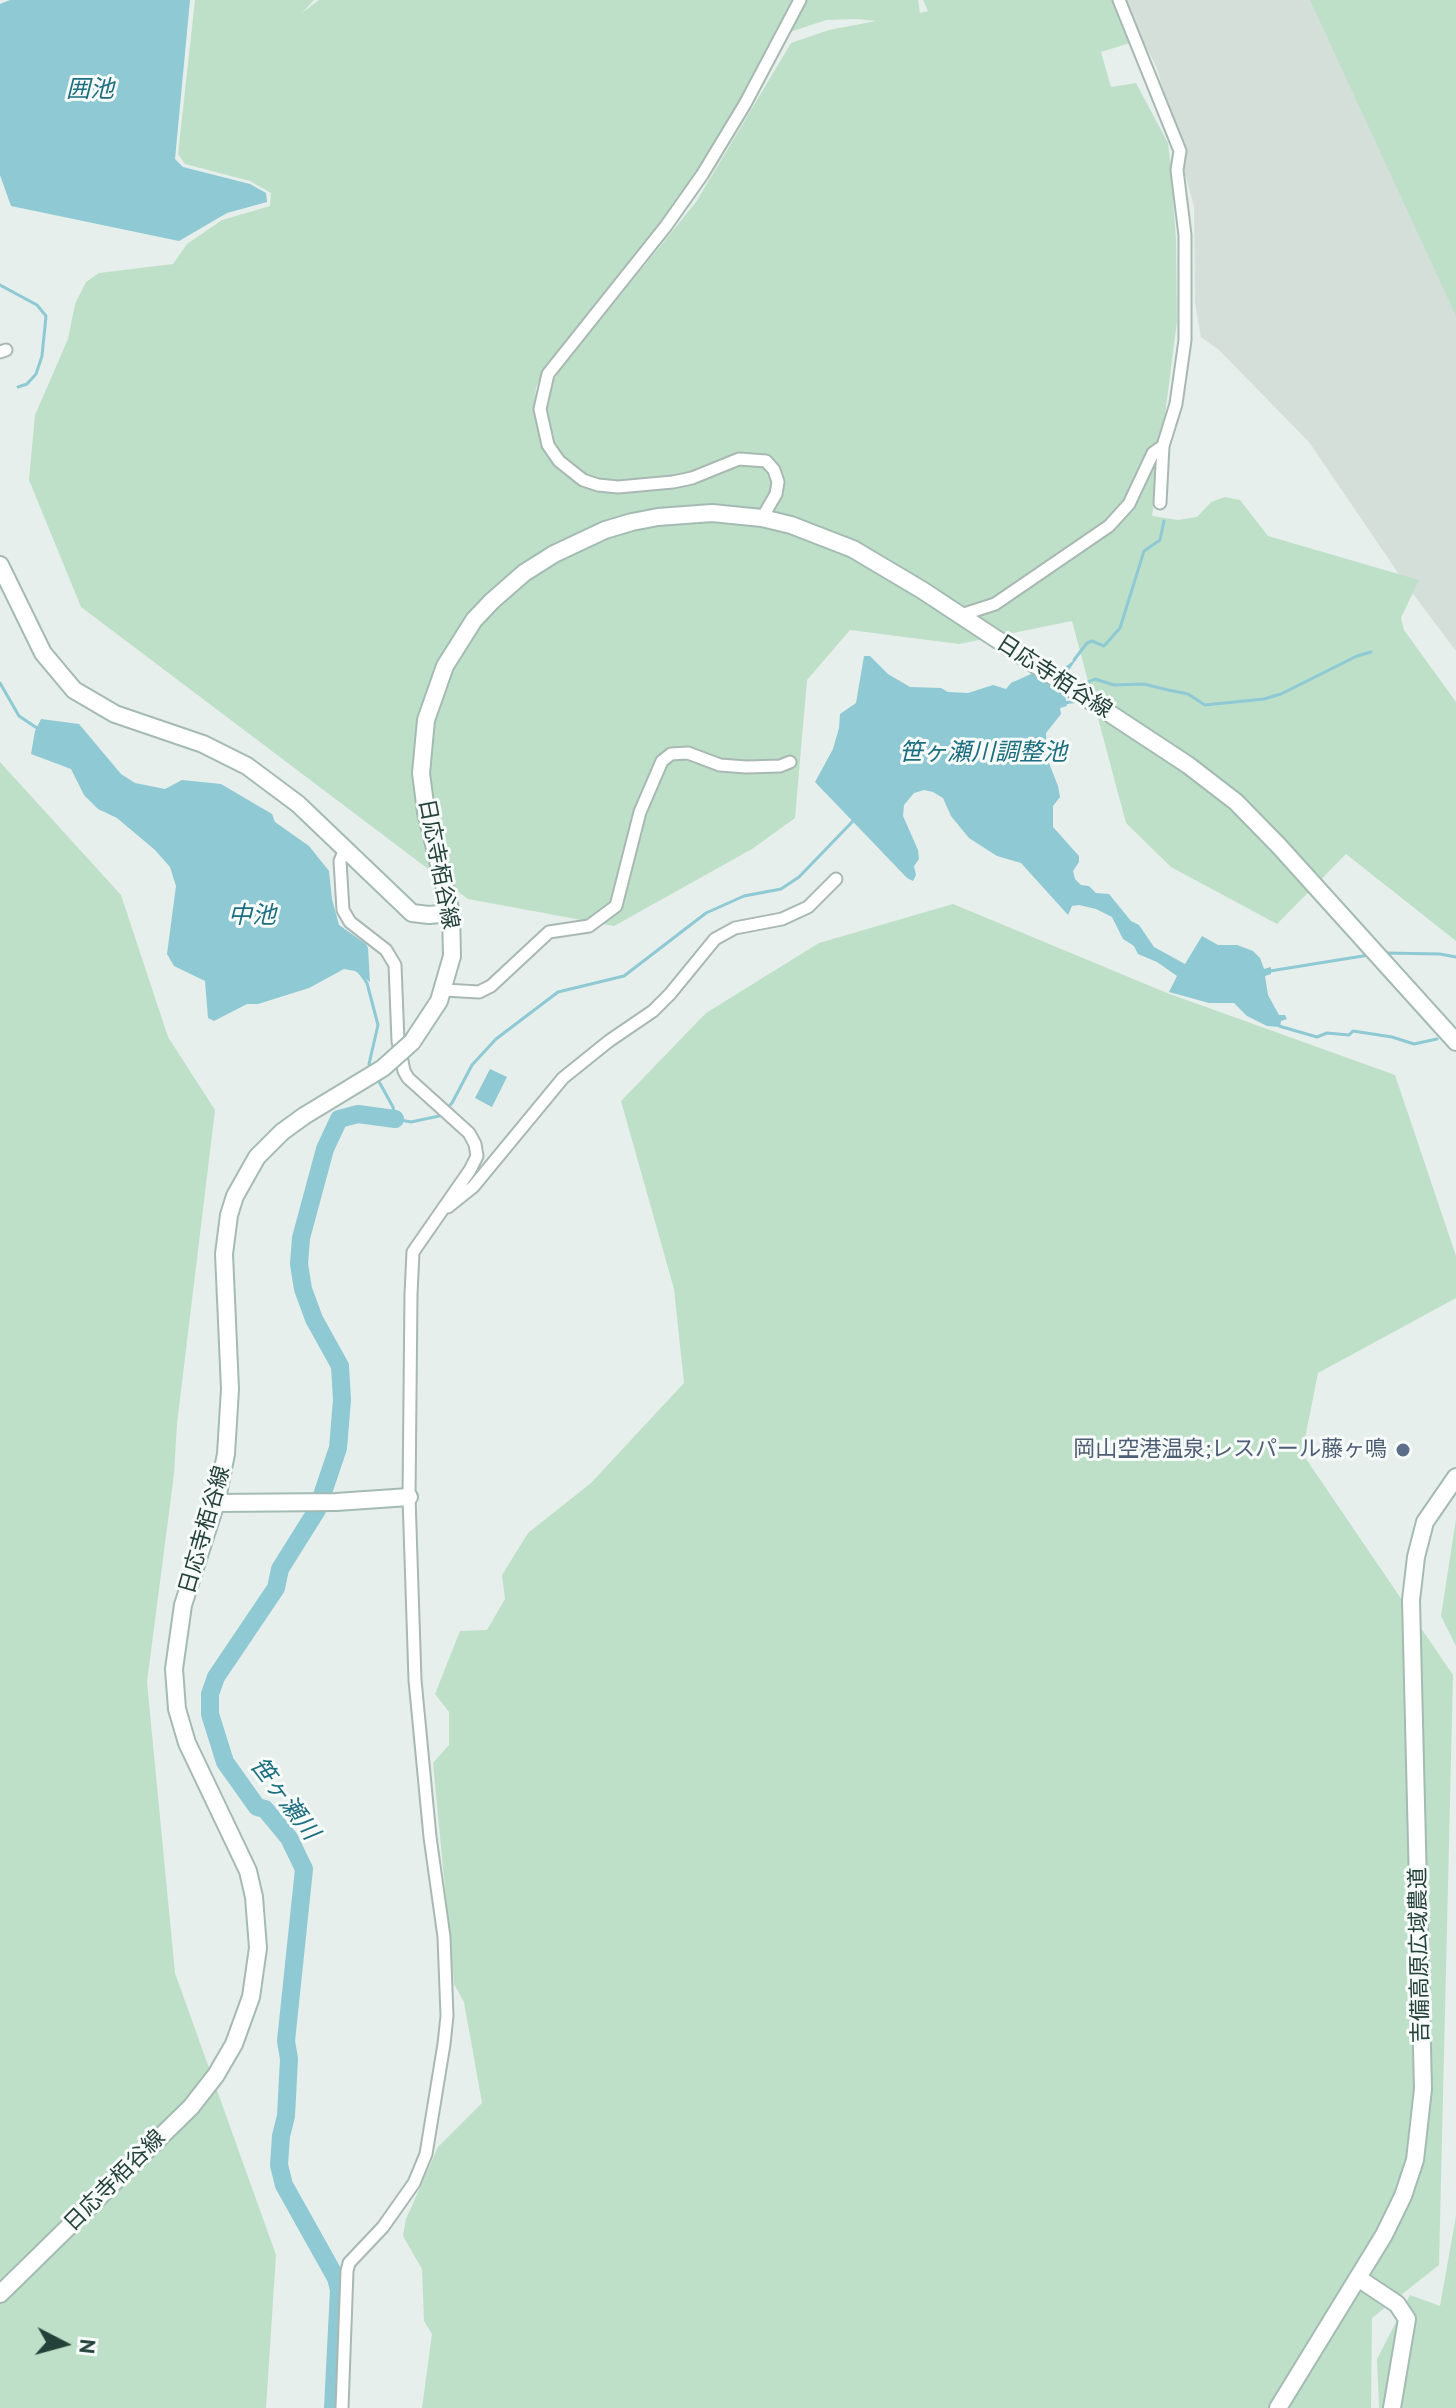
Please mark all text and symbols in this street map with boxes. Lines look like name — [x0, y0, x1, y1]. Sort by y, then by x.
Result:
water label: 囲池 — [66, 76, 114, 104]
street label: 日応寺栢谷線 — [991, 630, 1117, 724]
water label: 笹ヶ瀬川調整池 — [899, 739, 1067, 767]
street label: 日応寺栢谷線 — [412, 797, 464, 931]
water label: 中池 — [228, 902, 276, 930]
place label: 岡山空港温泉;レスパール藤ヶ鳴 — [1073, 1437, 1387, 1463]
marker: 岡山空港温泉;レスパール藤ヶ鳴 — [1394, 1441, 1412, 1459]
street label: 日応寺栢谷線 — [174, 1463, 236, 1597]
water label: 笹ヶ瀬川 — [244, 1752, 324, 1846]
street label: 吉備高原広域農道 — [1405, 1867, 1435, 2043]
street label: 日応寺栢谷線 — [59, 2125, 171, 2237]
north arrow — [24, 2304, 104, 2384]
text: N — [73, 2338, 103, 2355]

